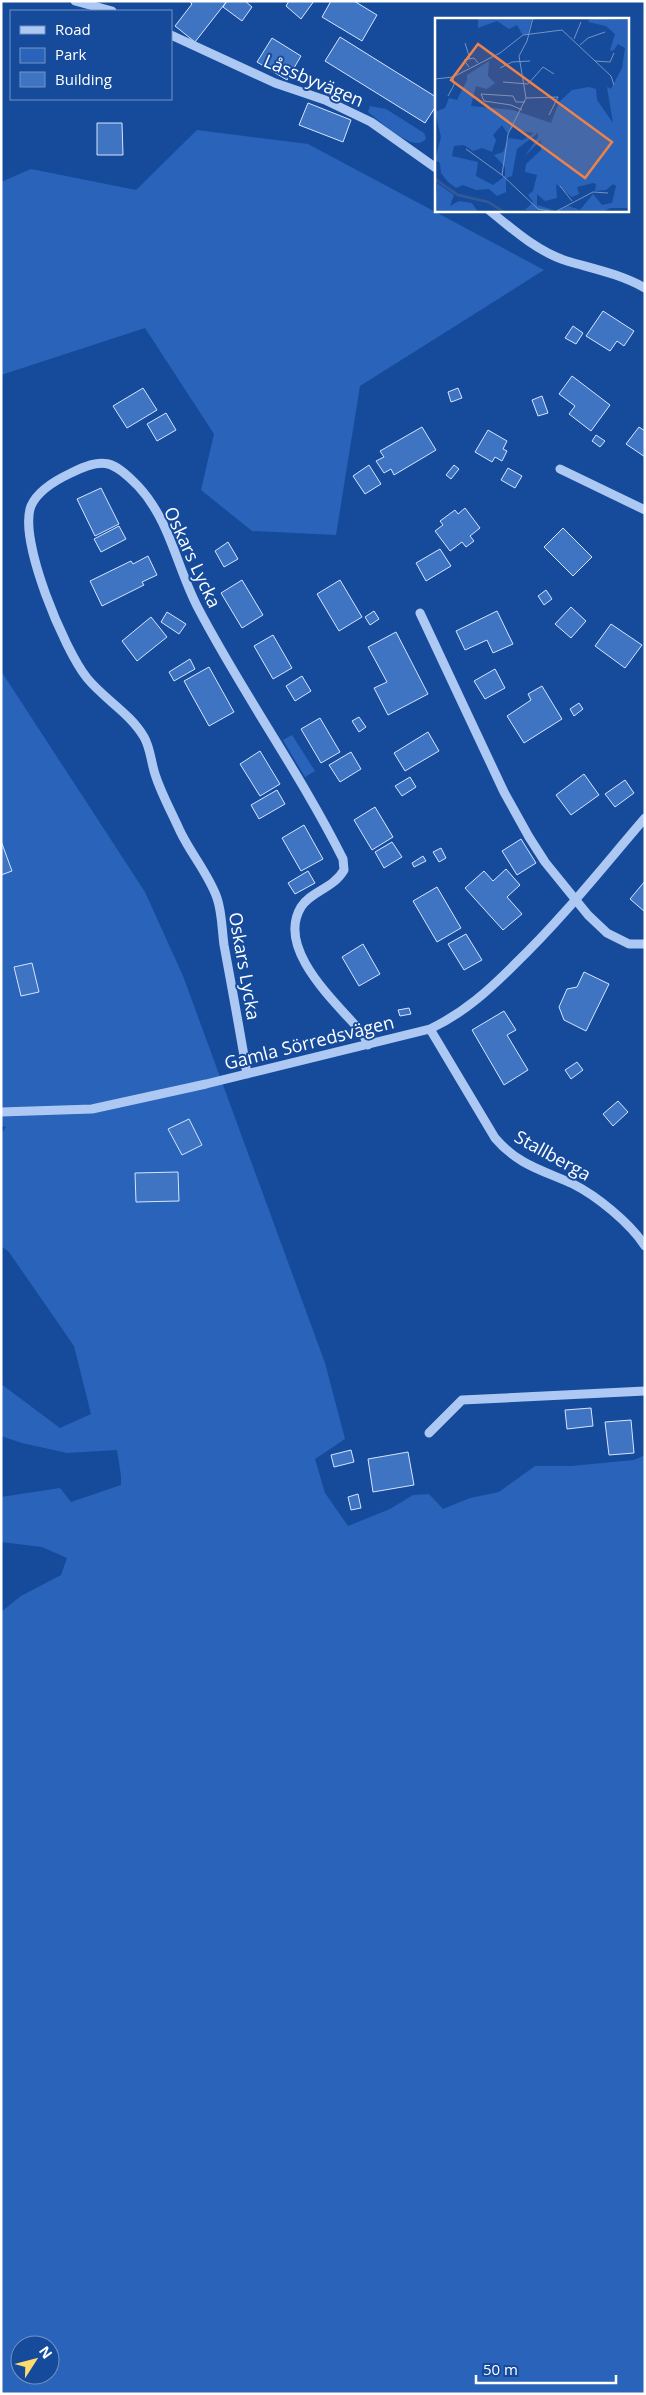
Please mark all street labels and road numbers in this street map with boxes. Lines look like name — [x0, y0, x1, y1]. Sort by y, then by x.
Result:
street label: Låssbyvägen — [260, 48, 368, 112]
street label: Oskars Lycka — [159, 502, 227, 612]
street label: Oskars Lycka — [224, 910, 266, 1022]
street label: Gamla Sörredsvägen — [222, 1009, 396, 1075]
street label: Stallberga — [511, 1124, 595, 1186]

